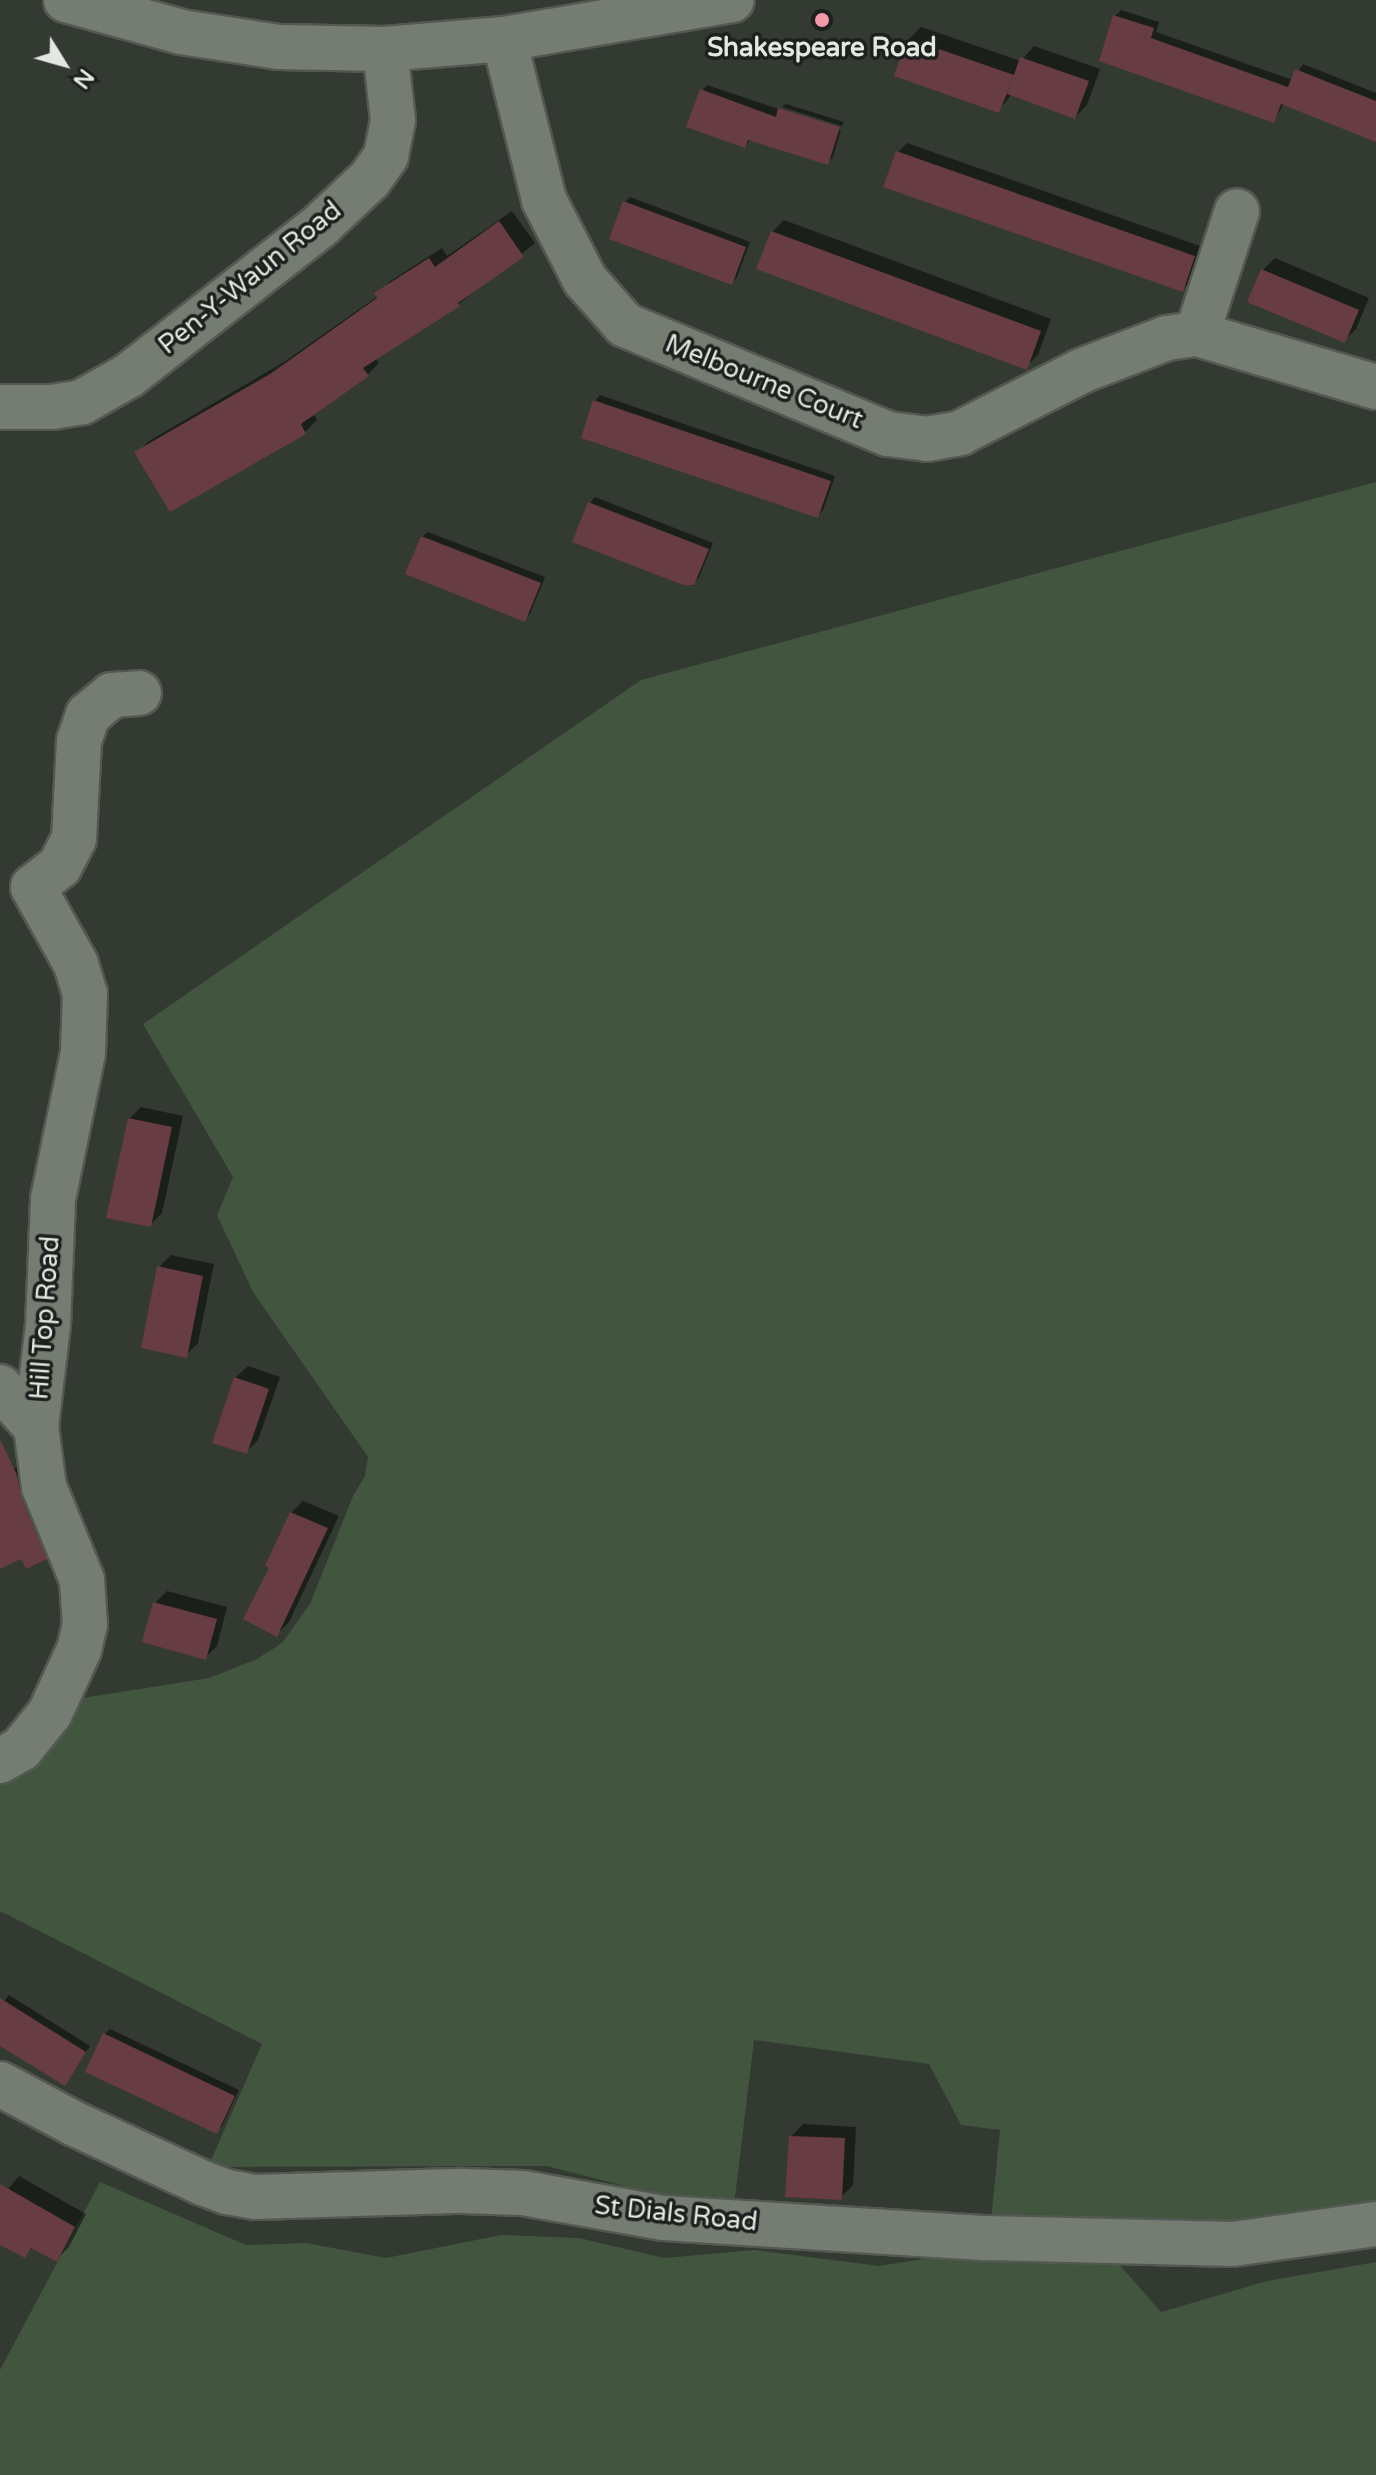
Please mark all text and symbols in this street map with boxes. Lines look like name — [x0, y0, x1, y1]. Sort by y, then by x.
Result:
marker: Shakespeare Road — [813, 11, 831, 29]
north arrow — [24, 24, 104, 104]
place label: Shakespeare Road — [707, 32, 937, 64]
text: N — [67, 64, 99, 93]
street label: Pen-Y-Waun Road — [153, 195, 347, 361]
street label: Melbourne Court — [661, 328, 867, 436]
street label: Hill Top Road — [24, 1235, 66, 1401]
street label: St Dials Road — [593, 2190, 759, 2238]

